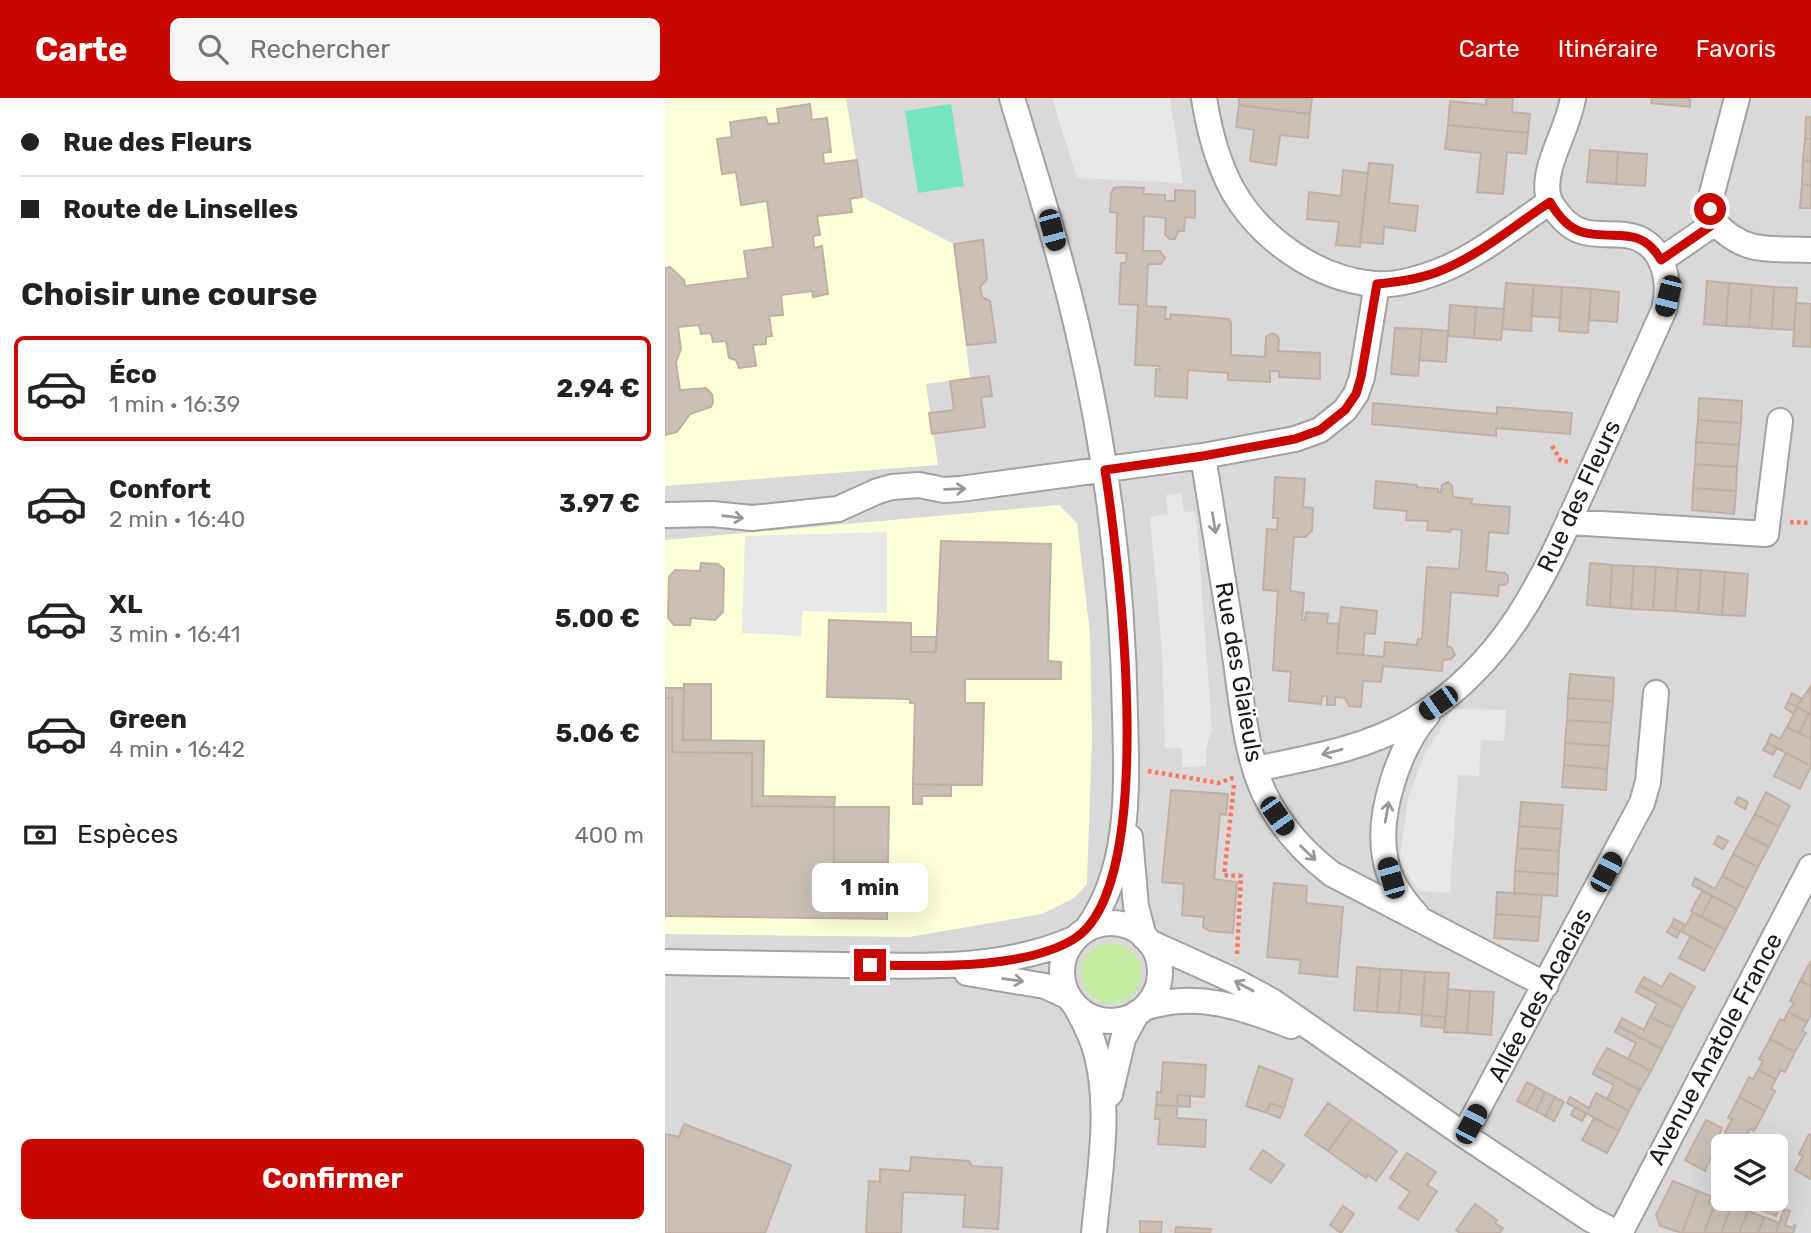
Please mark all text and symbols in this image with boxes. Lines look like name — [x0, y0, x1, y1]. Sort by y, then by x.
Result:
search box — [170, 18, 660, 81]
text: Carte — [35, 30, 128, 69]
icon: search — [194, 30, 232, 68]
text: Rechercher — [250, 34, 390, 65]
text: Carte — [1459, 35, 1520, 63]
text: Itinéraire — [1558, 35, 1658, 63]
text: Favoris — [1696, 35, 1776, 63]
text: Rue des Fleurs — [63, 127, 252, 158]
route start — [1694, 193, 1726, 225]
text: Route de Linselles — [63, 194, 298, 225]
car — [1037, 207, 1068, 253]
car — [1653, 273, 1684, 319]
text: Choisir une course — [21, 275, 318, 313]
icon: car — [25, 357, 88, 420]
text: Éco — [109, 359, 157, 390]
text: 2.94 € — [557, 373, 640, 404]
text: 1 min · 16:39 — [109, 390, 240, 418]
street label: Rue des Fleurs — [1532, 416, 1626, 576]
icon: car — [25, 472, 88, 535]
text: Confort — [109, 474, 211, 505]
one-way arrow — [943, 482, 966, 496]
text: 3.97 € — [559, 488, 640, 519]
text: 2 min · 16:40 — [109, 505, 245, 533]
one-way arrow — [721, 510, 744, 523]
one-way arrow — [1208, 511, 1221, 534]
street label: Rue des Glaïeuls — [1209, 580, 1269, 764]
icon: car — [25, 587, 88, 650]
text: XL — [109, 589, 142, 620]
text: 5.00 € — [555, 603, 640, 634]
text: 3 min · 16:41 — [109, 620, 241, 648]
car — [1415, 682, 1462, 724]
icon: car — [25, 702, 88, 765]
text: Green — [109, 704, 187, 735]
text: 5.06 € — [556, 718, 640, 749]
text: 4 min · 16:42 — [109, 735, 245, 763]
one-way arrow — [1322, 746, 1344, 759]
car — [1257, 793, 1298, 839]
one-way arrow — [1381, 801, 1394, 824]
icon: cash — [21, 816, 59, 854]
text: Espèces — [77, 819, 178, 850]
text: 400 m — [574, 821, 644, 849]
one-way arrow — [1299, 845, 1316, 862]
car — [1587, 849, 1626, 895]
car — [1376, 855, 1407, 901]
callout: 1 min — [812, 864, 928, 912]
text: 1 min — [841, 873, 899, 901]
street label: Allée des Acacias — [1482, 903, 1598, 1087]
street label: Avenue Anatole France — [1642, 928, 1788, 1170]
route end — [854, 949, 886, 981]
one-way arrow — [1002, 974, 1024, 987]
one-way arrow — [1235, 979, 1255, 993]
car — [1452, 1101, 1491, 1147]
map controls — [1711, 1134, 1788, 1211]
button: layers — [1711, 1134, 1788, 1211]
button: Confirmer — [21, 1139, 644, 1219]

